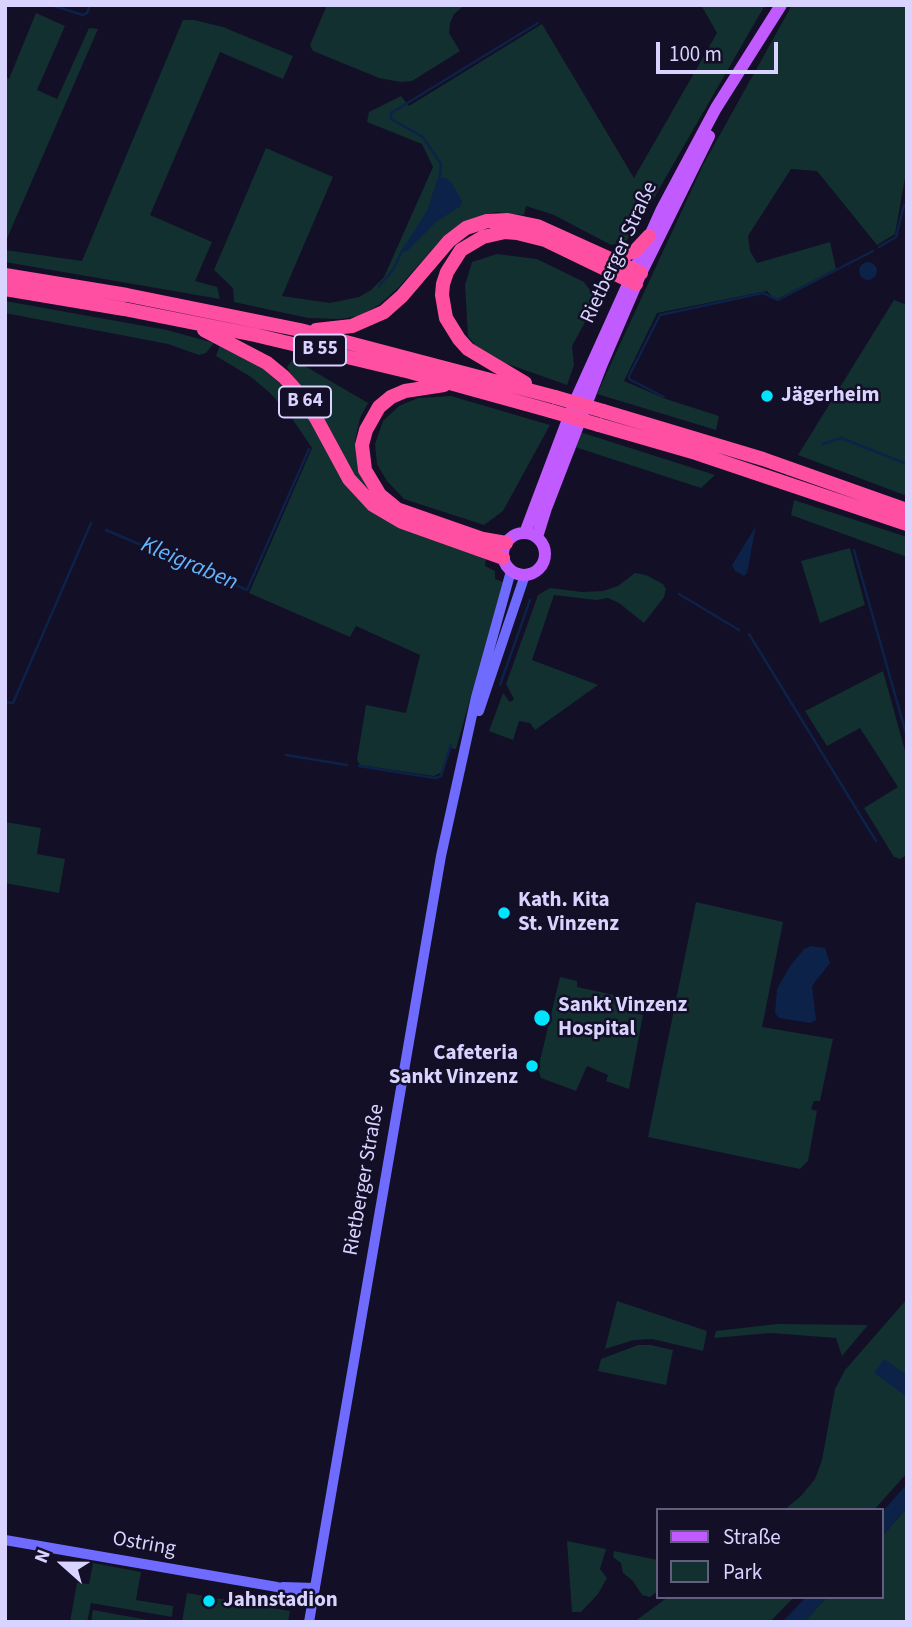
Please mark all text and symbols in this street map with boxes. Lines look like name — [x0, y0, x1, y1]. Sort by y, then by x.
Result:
scale bar — [660, 28, 782, 72]
text: 100 m — [669, 39, 722, 69]
street label: Rietberger Straße — [576, 178, 664, 328]
road number: B 55 — [294, 334, 346, 366]
place label: Jägerheim — [781, 383, 879, 409]
road number: B 64 — [279, 386, 331, 418]
marker: Jägerheim — [759, 388, 775, 404]
water label: Kleigraben — [136, 532, 242, 598]
place label: Kath. Kita St. Vinzenz — [518, 888, 619, 938]
marker: Kath. Kita St. Vinzenz — [496, 905, 512, 921]
place label: Sankt Vinzenz Hospital — [558, 993, 687, 1043]
marker: Sankt Vinzenz Hospital — [532, 1008, 552, 1028]
place label: Cafeteria Sankt Vinzenz — [389, 1041, 518, 1091]
marker: Cafeteria Sankt Vinzenz — [524, 1058, 540, 1074]
street label: Rietberger Straße — [339, 1102, 391, 1258]
legend — [656, 1508, 884, 1599]
text: Straße — [723, 1522, 781, 1552]
street label: Ostring — [110, 1527, 178, 1563]
north arrow — [28, 1529, 98, 1599]
text: N — [28, 1546, 58, 1567]
text: Park — [723, 1557, 762, 1587]
place label: Jahnstadion — [223, 1588, 338, 1614]
marker: Jahnstadion — [201, 1593, 217, 1609]

